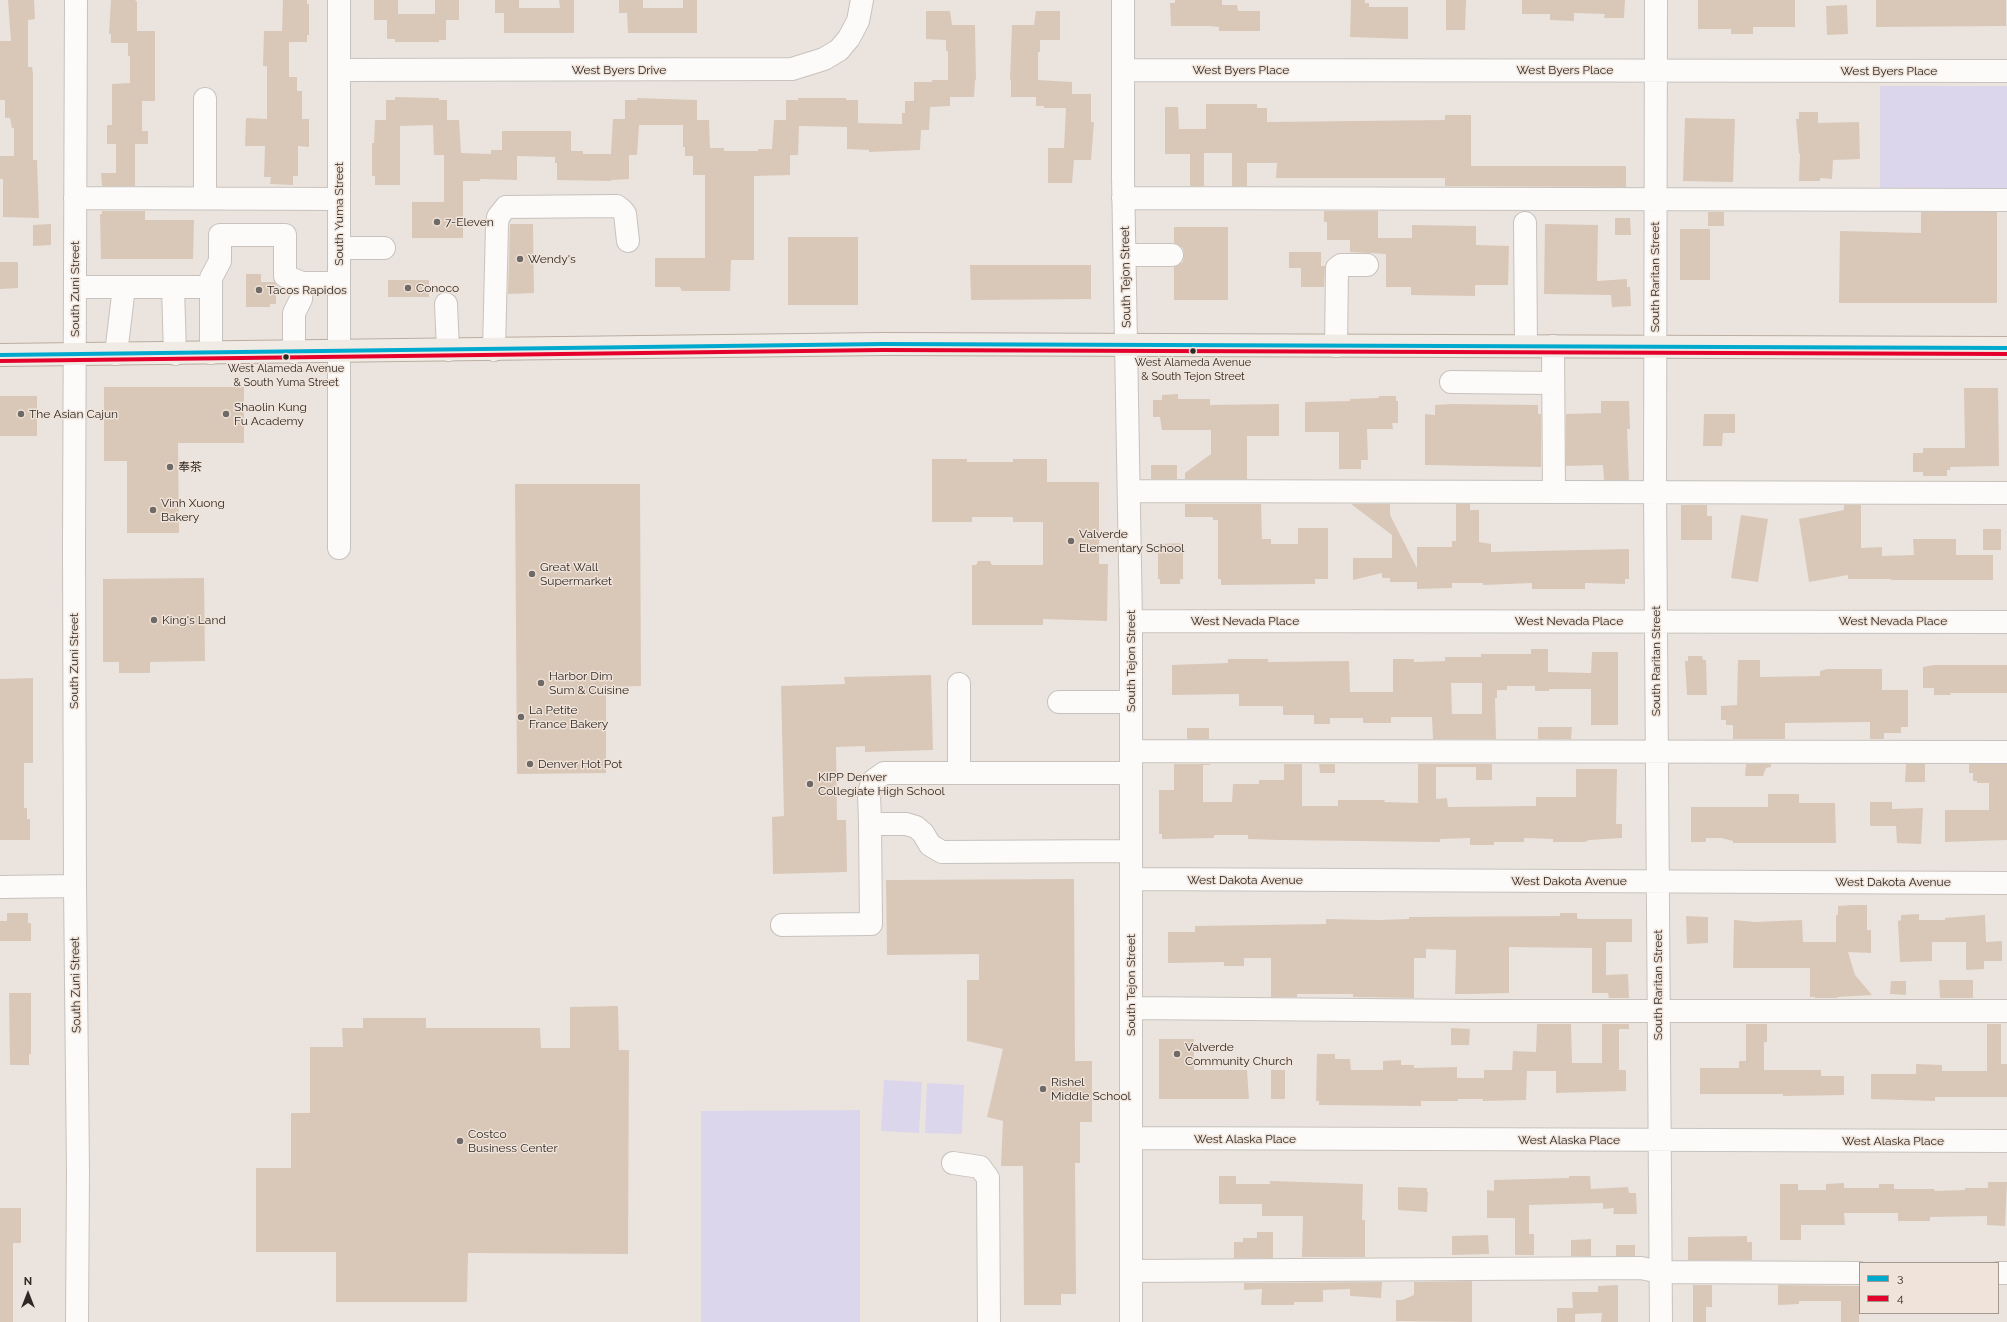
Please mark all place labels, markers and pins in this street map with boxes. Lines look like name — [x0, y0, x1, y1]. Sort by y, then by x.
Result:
place label: 7-Eleven — [445, 215, 494, 229]
marker: 7-Eleven — [432, 217, 442, 227]
place label: Wendy's — [528, 252, 576, 266]
marker: Wendy's — [515, 254, 525, 264]
place label: Conoco — [416, 281, 459, 295]
place label: Tacos Rapidos — [267, 283, 347, 297]
marker: Conoco — [403, 283, 413, 293]
marker: Tacos Rapidos — [254, 285, 264, 295]
marker: West Alameda Avenue & South Tejon Street — [1188, 346, 1198, 356]
marker: West Alameda Avenue & South Yuma Street — [281, 352, 291, 362]
place label: West Alameda Avenue & South Tejon Street — [1135, 356, 1251, 382]
place label: West Alameda Avenue & South Yuma Street — [228, 362, 344, 388]
place label: Shaolin Kung Fu Academy — [234, 400, 307, 428]
place label: The Asian Cajun — [29, 407, 118, 421]
marker: The Asian Cajun — [16, 409, 26, 419]
marker: Shaolin Kung Fu Academy — [221, 409, 231, 419]
place label: 奉茶 — [178, 460, 202, 474]
marker: 奉茶 — [165, 462, 175, 472]
place label: Vinh Xuong Bakery — [161, 496, 225, 524]
marker: Vinh Xuong Bakery — [148, 505, 158, 515]
place label: Valverde Elementary School — [1079, 527, 1184, 555]
marker: Valverde Elementary School — [1066, 536, 1076, 546]
place label: Great Wall Supermarket — [540, 560, 612, 588]
marker: Great Wall Supermarket — [527, 569, 537, 579]
place label: King's Land — [162, 613, 226, 627]
marker: King's Land — [149, 615, 159, 625]
place label: Harbor Dim Sum & Cuisine — [549, 669, 629, 697]
marker: Harbor Dim Sum & Cuisine — [536, 678, 546, 688]
place label: La Petite France Bakery — [529, 703, 608, 731]
marker: La Petite France Bakery — [516, 712, 526, 722]
place label: Denver Hot Pot — [538, 757, 622, 771]
marker: Denver Hot Pot — [525, 759, 535, 769]
place label: KIPP Denver Collegiate High School — [818, 770, 945, 798]
marker: KIPP Denver Collegiate High School — [805, 779, 815, 789]
place label: Valverde Community Church — [1185, 1040, 1293, 1068]
marker: Valverde Community Church — [1172, 1049, 1182, 1059]
place label: Rishel Middle School — [1051, 1075, 1131, 1103]
marker: Rishel Middle School — [1038, 1084, 1048, 1094]
place label: Costco Business Center — [468, 1127, 558, 1155]
marker: Costco Business Center — [455, 1136, 465, 1146]

